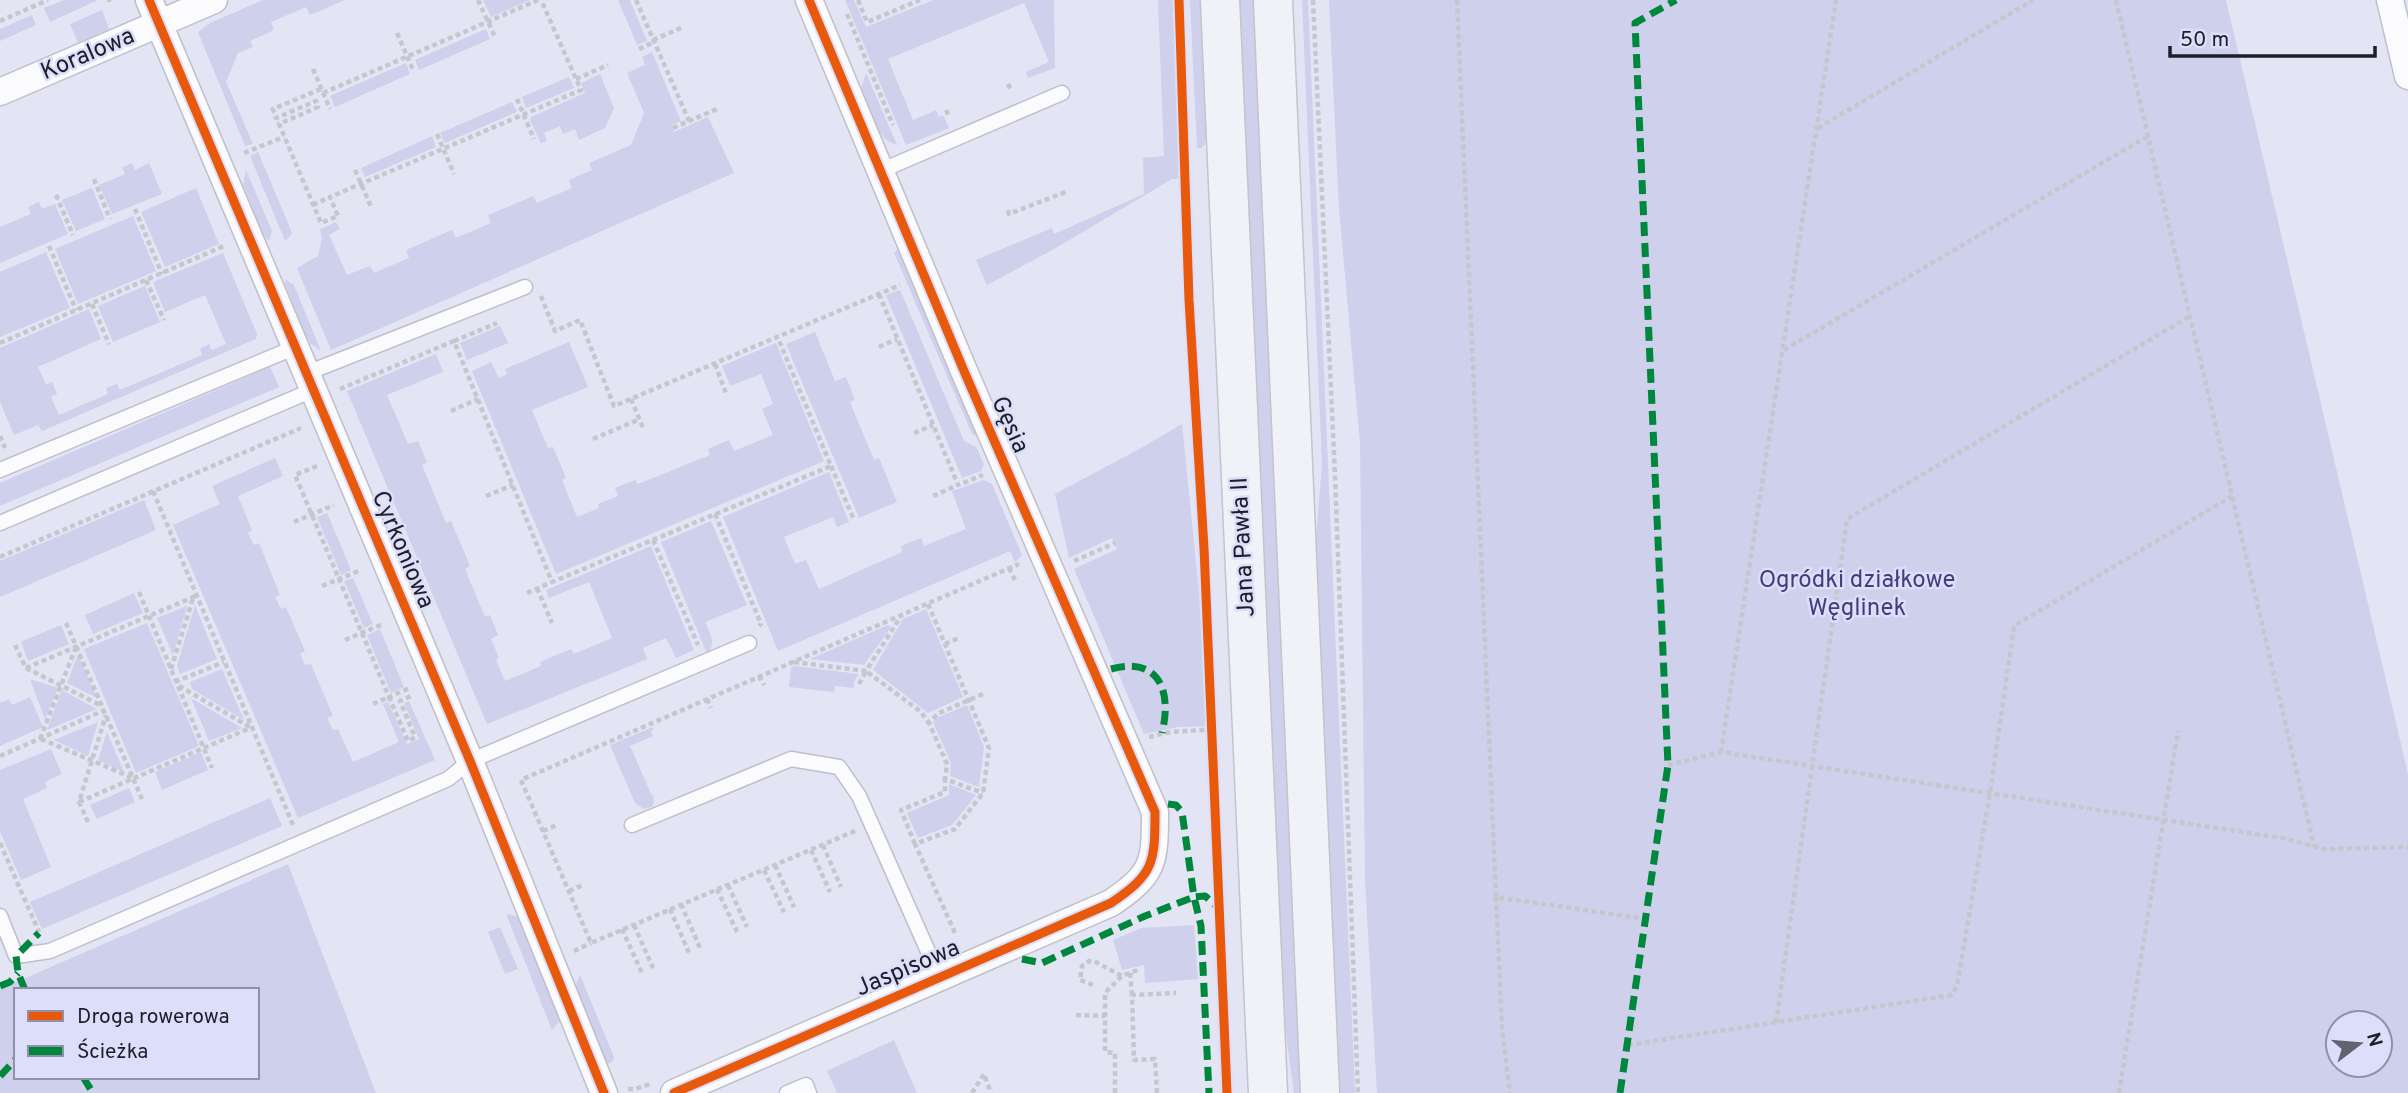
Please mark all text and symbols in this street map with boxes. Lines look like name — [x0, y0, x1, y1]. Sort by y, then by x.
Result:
scale bar — [2170, 14, 2375, 58]
street label: Koralowa — [37, 22, 139, 88]
text: 50 m — [2180, 27, 2229, 54]
street label: Gęsia — [983, 392, 1035, 458]
street label: Jana Pawła II — [1225, 476, 1263, 618]
street label: Cyrkoniowa — [364, 487, 440, 613]
park label: Ogródki działkowe Węglinek — [1759, 566, 1955, 624]
street label: Jaspisowa — [851, 934, 965, 1004]
legend — [14, 988, 259, 1079]
text: Droga rowerowa — [77, 1004, 230, 1031]
north arrow — [2324, 1009, 2394, 1079]
text: N — [2360, 1030, 2387, 1050]
text: Ścieżka — [77, 1038, 148, 1066]

